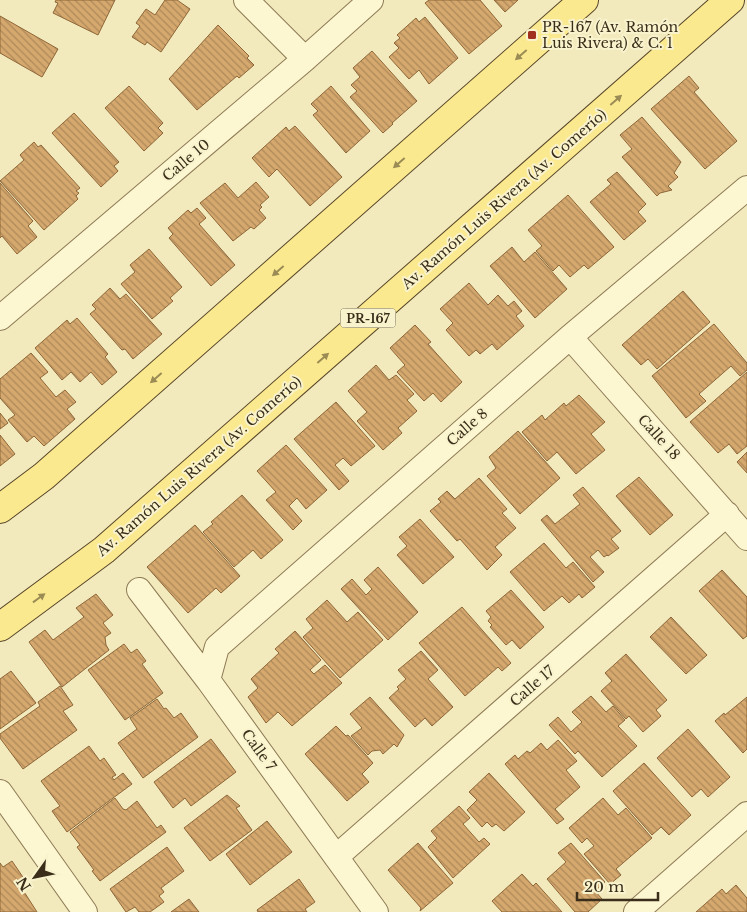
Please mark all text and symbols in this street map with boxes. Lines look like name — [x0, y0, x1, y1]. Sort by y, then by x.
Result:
place label: PR-167 (Av. Ramón Luis Rivera) & C. 1 — [542, 18, 679, 52]
marker: PR-167 (Av. Ramón Luis Rivera) & C. 1 — [526, 29, 538, 41]
one-way arrow — [515, 50, 528, 61]
one-way arrow — [610, 94, 622, 106]
street label: Av. Ramón Luis Rivera (Av. Comerío) — [397, 105, 610, 294]
street label: Calle 10 — [159, 135, 213, 185]
one-way arrow — [394, 157, 406, 169]
one-way arrow — [271, 265, 284, 276]
road number: PR-167 — [340, 308, 396, 328]
one-way arrow — [317, 352, 330, 363]
street label: Av. Ramón Luis Rivera (Av. Comerío) — [92, 372, 305, 561]
one-way arrow — [150, 372, 162, 384]
street label: Calle 8 — [443, 404, 491, 450]
street label: Calle 18 — [634, 411, 684, 463]
one-way arrow — [32, 593, 46, 603]
street label: Calle 17 — [506, 661, 559, 710]
street label: Calle 7 — [238, 726, 281, 775]
north arrow — [10, 852, 60, 902]
scale bar — [577, 870, 658, 902]
text: N — [13, 874, 35, 895]
text: 20 m — [584, 877, 624, 896]

